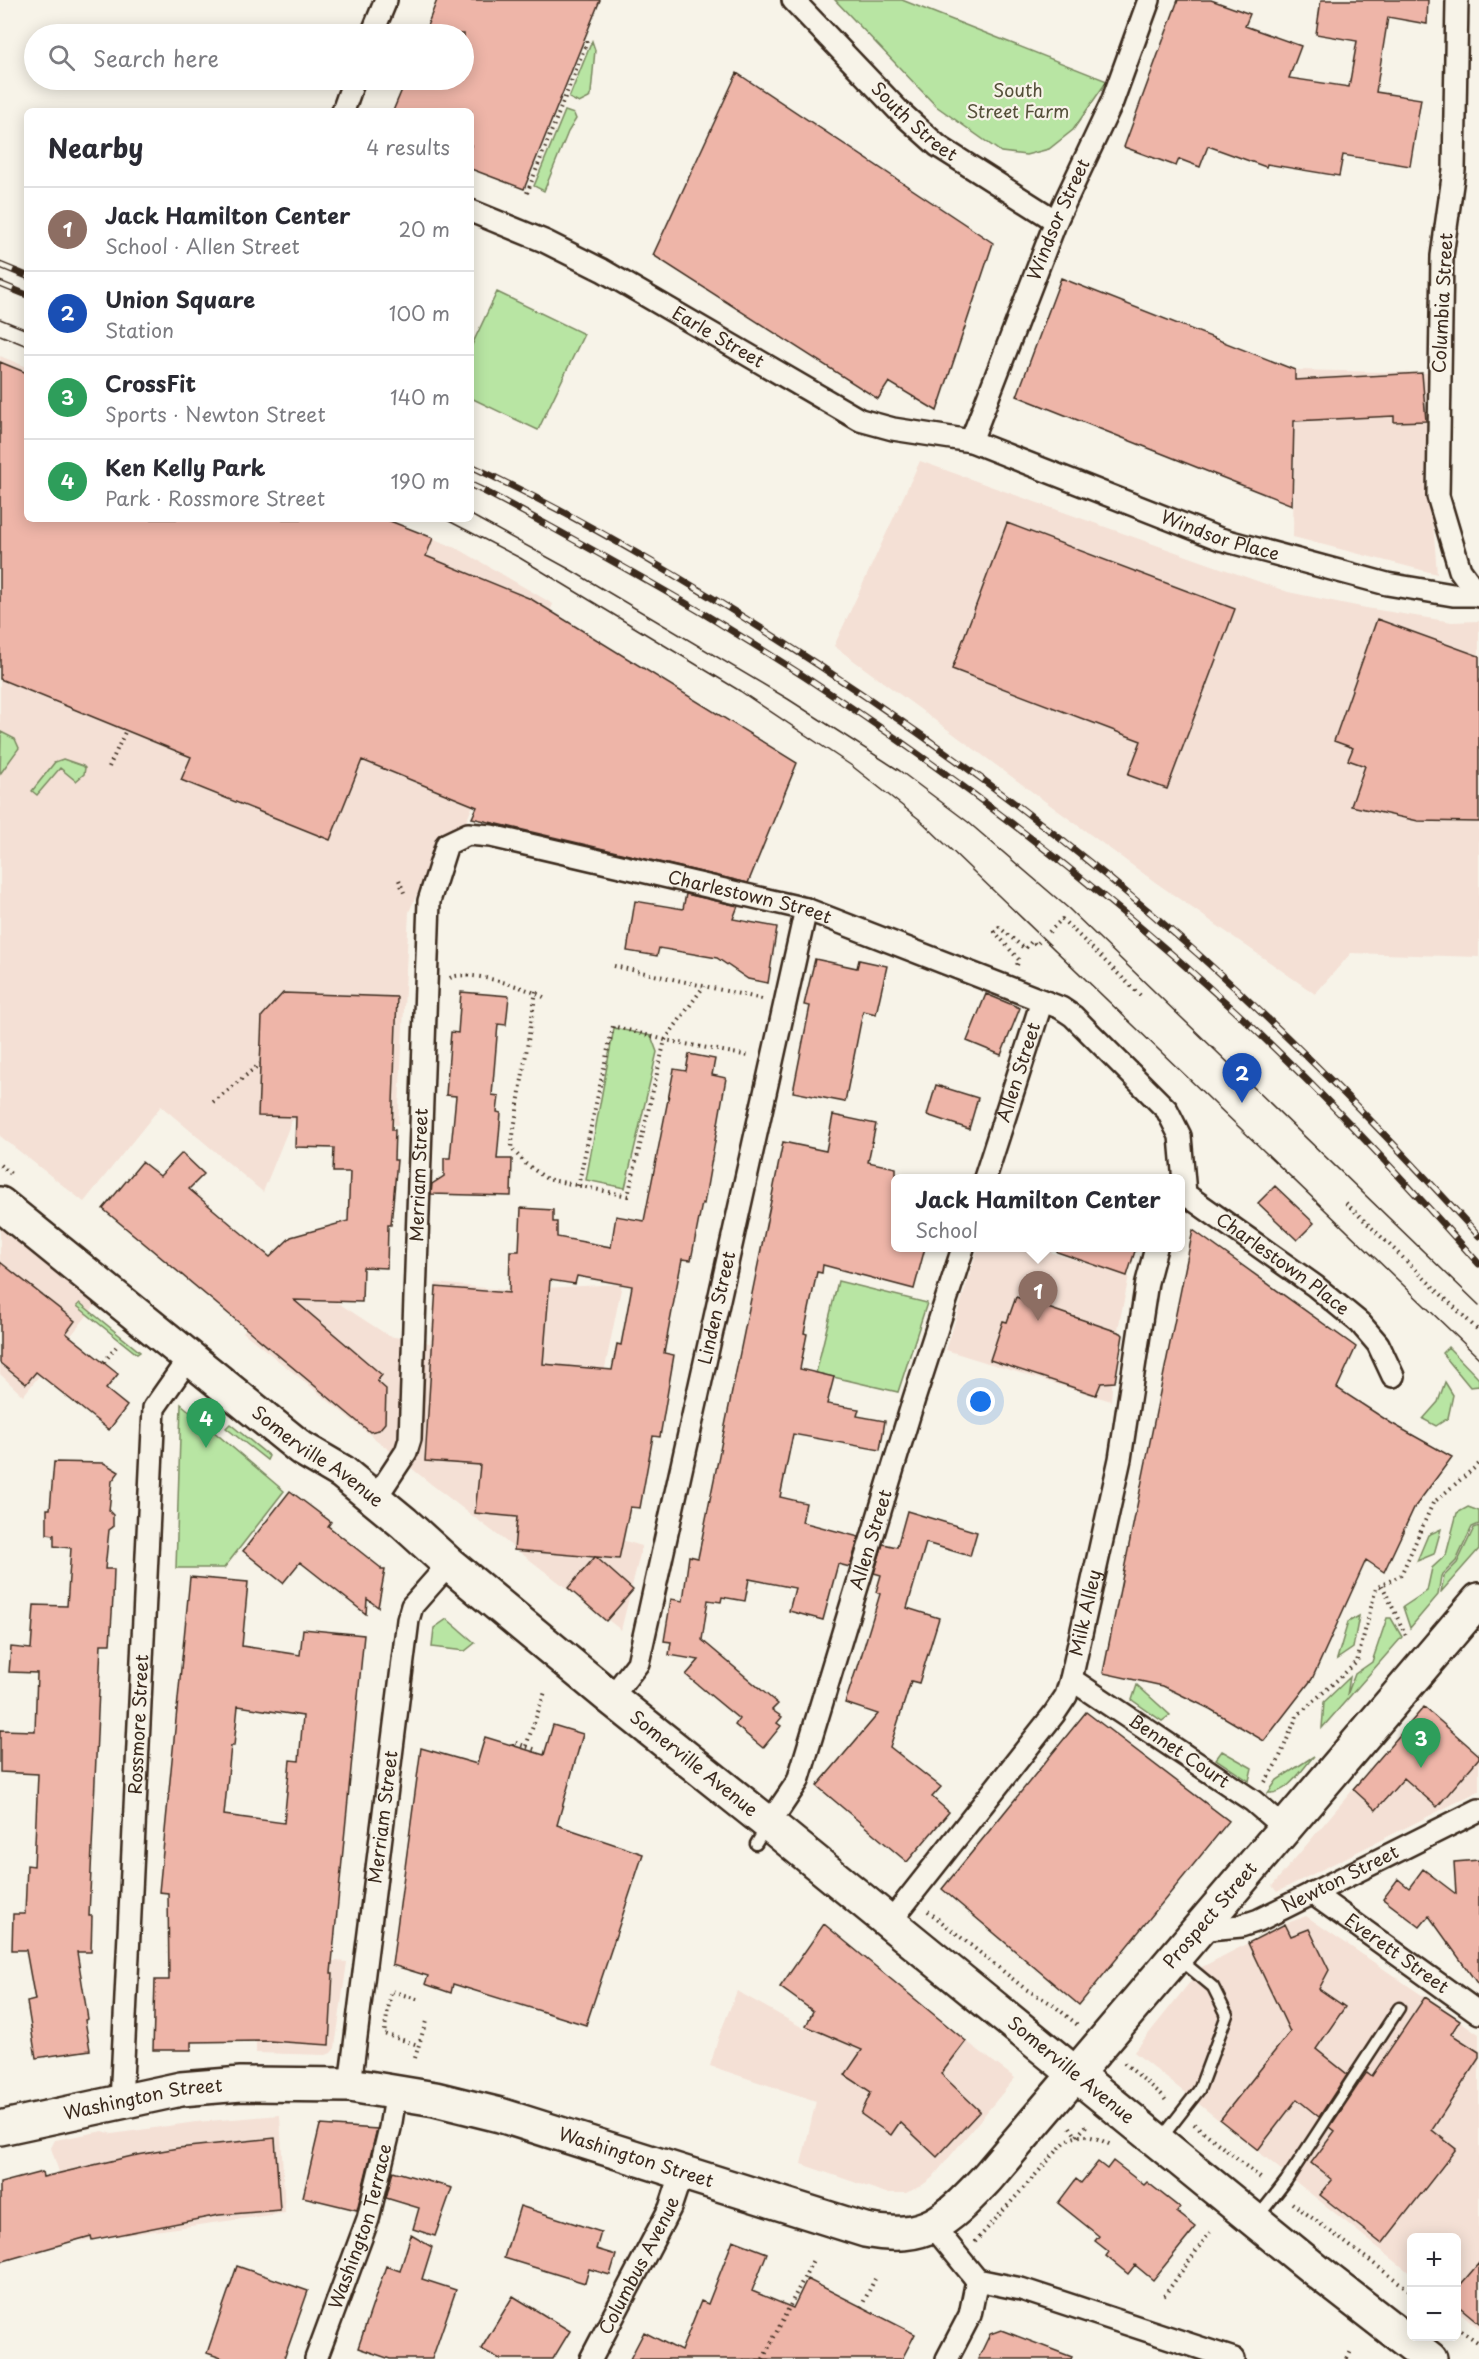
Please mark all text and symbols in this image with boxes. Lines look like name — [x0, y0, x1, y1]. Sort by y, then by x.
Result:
search box — [24, 24, 474, 90]
icon: search — [45, 41, 78, 74]
text: Search here — [93, 41, 219, 74]
street label: South Street — [866, 75, 963, 167]
park label: South Street Farm — [967, 76, 1070, 124]
text: Nearby — [48, 128, 143, 167]
text: 4 results — [366, 132, 450, 162]
street label: Windsor Street — [1019, 154, 1096, 284]
text: Jack Hamilton Center — [105, 198, 350, 231]
text: 1 — [63, 214, 72, 244]
text: 20 m — [398, 214, 450, 244]
text: School · Allen Street — [105, 231, 300, 261]
street label: Columbia Street — [1424, 232, 1459, 374]
text: Union Square — [105, 282, 255, 315]
text: 2 — [60, 298, 75, 328]
text: 100 m — [389, 298, 450, 328]
street label: Earle Street — [668, 299, 770, 374]
text: Station — [105, 315, 174, 345]
text: CrossFit — [105, 366, 196, 399]
text: 3 — [61, 382, 74, 412]
text: 140 m — [390, 382, 450, 412]
text: Sports · Newton Street — [105, 399, 326, 429]
text: Ken Kelly Park — [105, 450, 266, 483]
text: 4 — [61, 466, 74, 496]
text: 190 m — [391, 466, 450, 496]
text: Park · Rossmore Street — [105, 483, 325, 513]
street label: Windsor Place — [1157, 502, 1283, 566]
street label: Charlestown Street — [665, 862, 836, 930]
street label: Allen Street — [989, 1018, 1046, 1125]
pin: 2 — [1222, 1054, 1262, 1103]
street label: Merriam Street — [402, 1108, 434, 1242]
popup — [891, 1174, 1185, 1252]
text: Jack Hamilton Center — [915, 1182, 1161, 1215]
street label: Charlestown Place — [1211, 1205, 1356, 1321]
text: School — [915, 1215, 978, 1245]
street label: Linden Street — [690, 1248, 741, 1367]
pin: 1 — [1018, 1272, 1058, 1321]
your location — [966, 1387, 995, 1416]
pin: 4 — [186, 1398, 226, 1448]
street label: Somerville Avenue — [247, 1399, 390, 1513]
street label: Allen Street — [842, 1486, 898, 1593]
street label: Milk Alley — [1061, 1566, 1107, 1659]
street label: Rossmore Street — [121, 1654, 154, 1795]
street label: Somerville Avenue — [625, 1703, 764, 1822]
street label: Bennet Court — [1124, 1707, 1236, 1794]
pin: 3 — [1402, 1718, 1440, 1768]
street label: Merriam Street — [360, 1749, 404, 1885]
street label: Newton Street — [1276, 1837, 1403, 1919]
street label: Prospect Street — [1156, 1855, 1263, 1974]
street label: Everett Street — [1340, 1906, 1455, 1999]
street label: Somerville Avenue — [1002, 2009, 1141, 2129]
street label: Washington Street — [61, 2071, 223, 2126]
street label: Washington Street — [555, 2119, 717, 2193]
street label: Washington Terrace — [321, 2141, 398, 2313]
street label: Columbus Avenue — [591, 2193, 685, 2339]
map controls — [1407, 2233, 1461, 2341]
button: + — [1407, 2233, 1461, 2287]
button: − — [1407, 2287, 1461, 2341]

